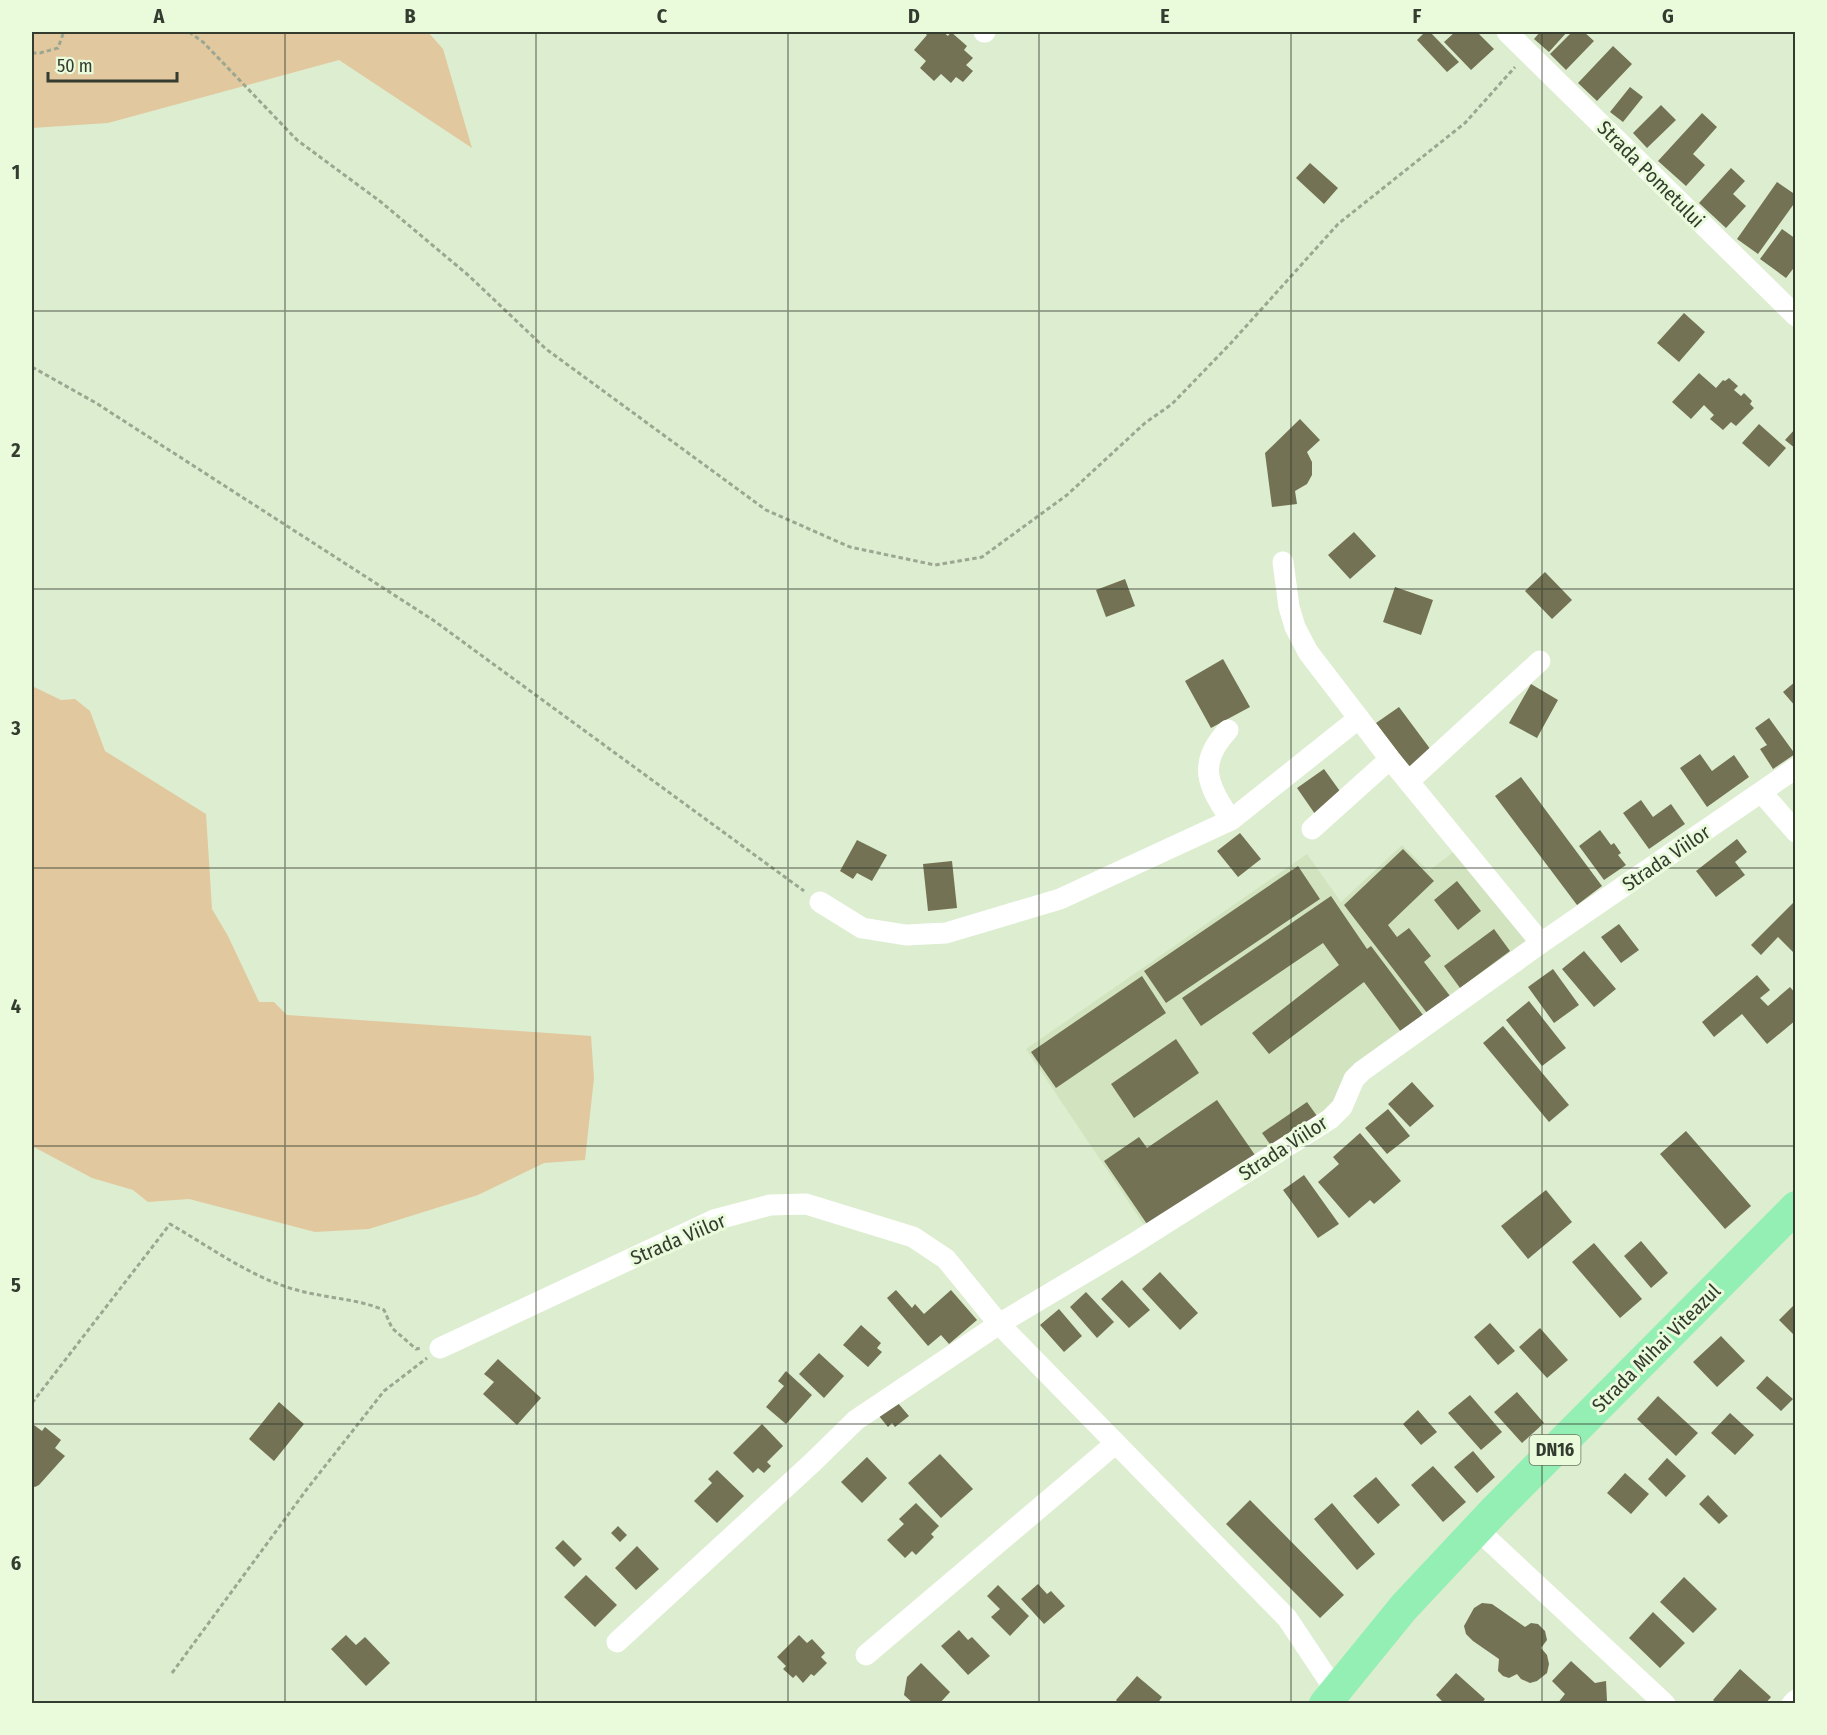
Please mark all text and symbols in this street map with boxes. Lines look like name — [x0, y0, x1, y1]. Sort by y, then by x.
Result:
text: A — [153, 4, 166, 28]
text: B — [404, 4, 416, 28]
text: C — [657, 4, 668, 28]
text: D — [908, 4, 920, 28]
text: E — [1160, 4, 1170, 28]
text: F — [1413, 4, 1422, 28]
text: G — [1662, 4, 1674, 28]
scale bar — [48, 45, 177, 83]
text: 50 m — [57, 55, 93, 77]
street label: Strada Pometului — [1593, 116, 1709, 232]
text: 1 — [12, 160, 20, 184]
text: 2 — [10, 438, 21, 462]
text: 3 — [10, 716, 21, 740]
street label: Strada Viilor — [1618, 820, 1715, 896]
text: 4 — [11, 994, 21, 1018]
street label: Strada Viilor — [1234, 1110, 1332, 1186]
street label: Strada Viilor — [627, 1208, 729, 1270]
text: 5 — [11, 1273, 21, 1297]
street label: Strada Mihai Viteazul — [1587, 1279, 1725, 1417]
road number: DN16 — [1530, 1435, 1580, 1465]
text: 6 — [11, 1551, 21, 1575]

